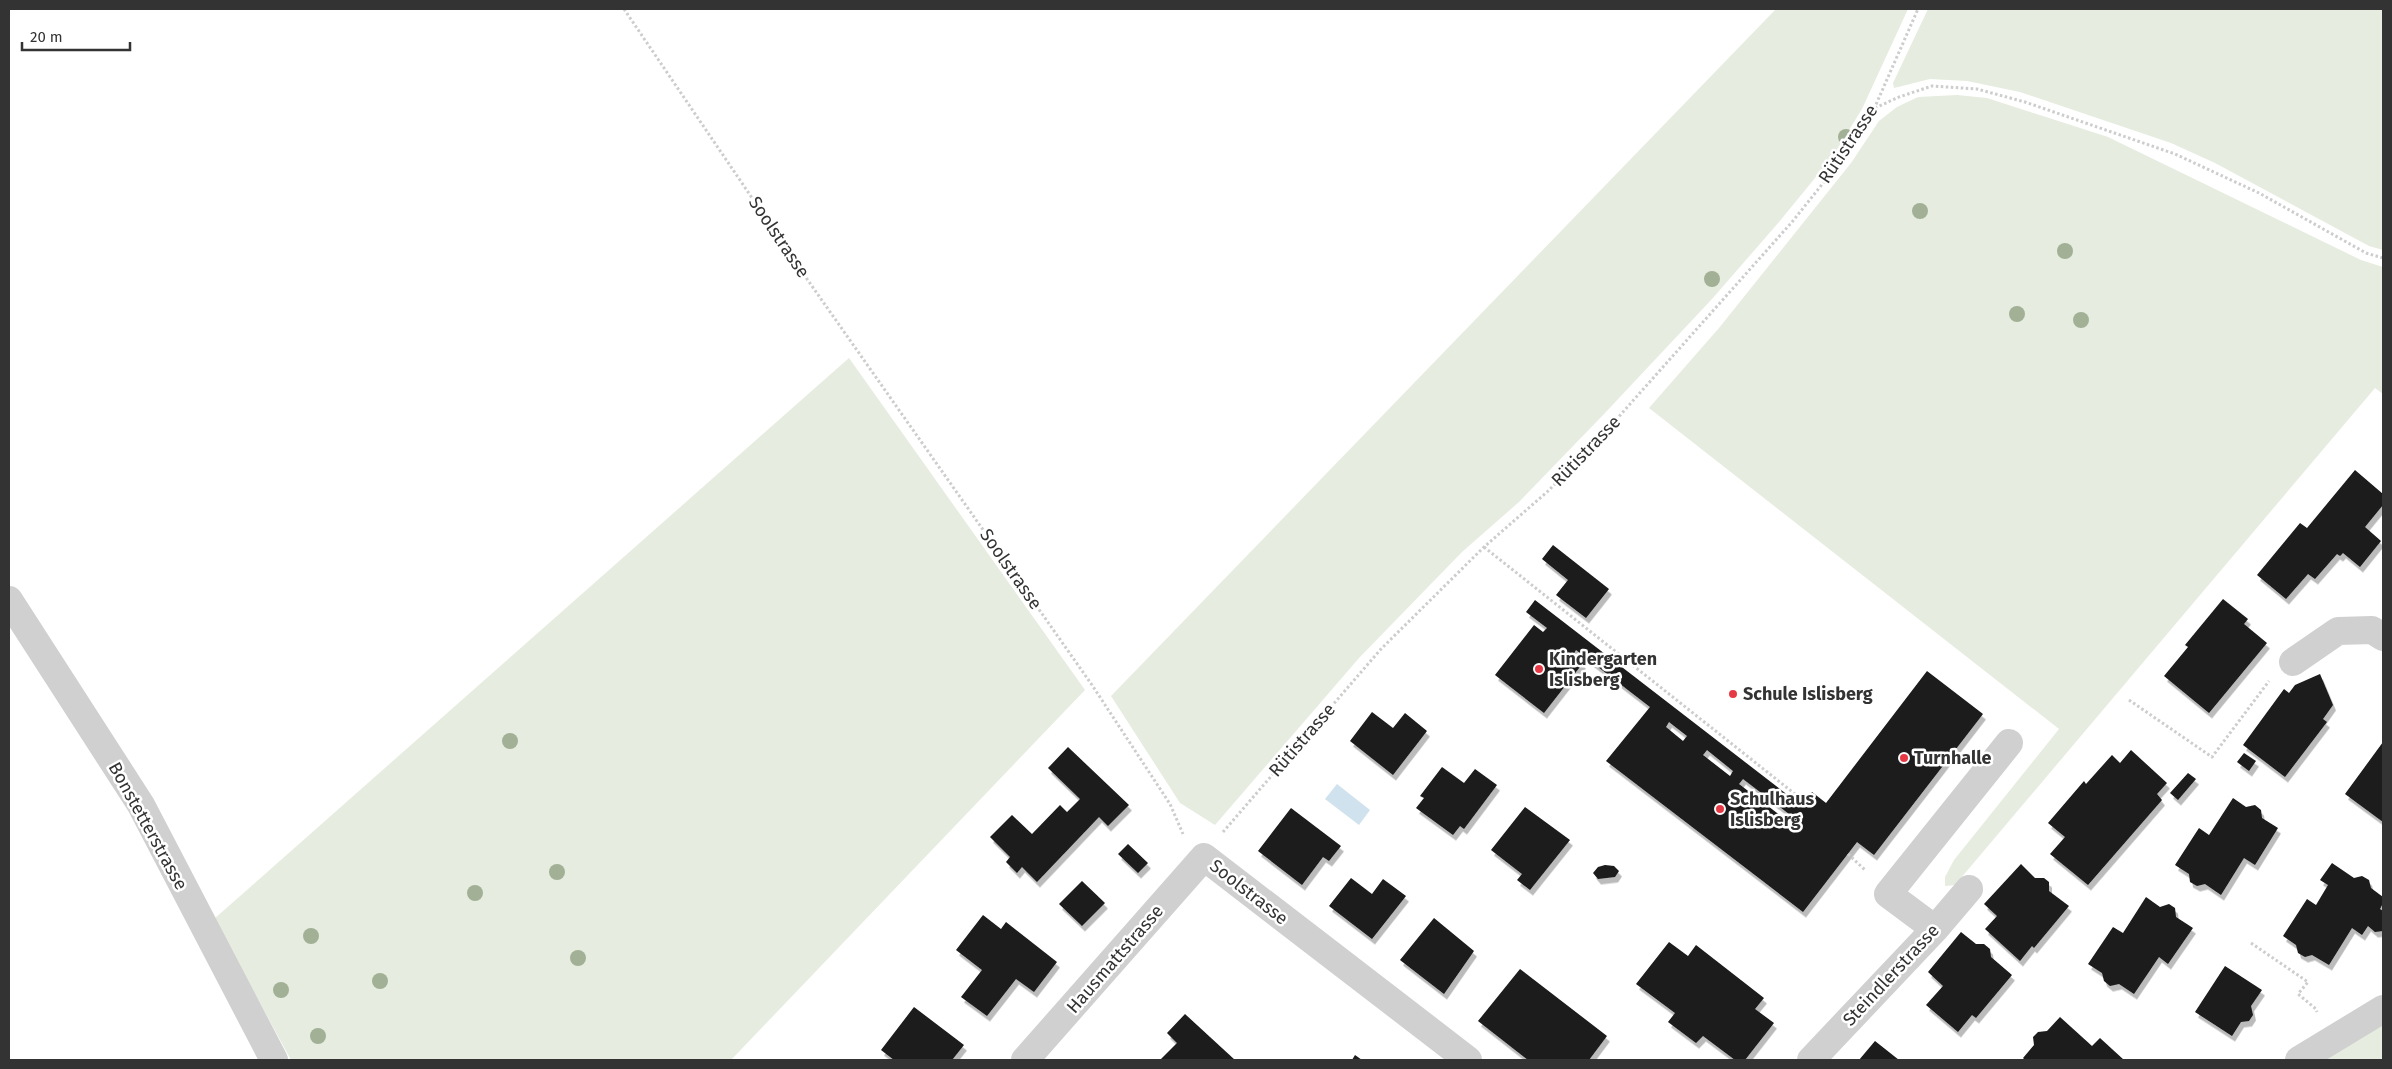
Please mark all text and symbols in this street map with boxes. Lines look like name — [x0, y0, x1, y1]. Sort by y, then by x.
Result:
scale bar — [22, 20, 130, 52]
text: 20 m — [30, 28, 63, 46]
street label: Rütistrasse — [1814, 100, 1882, 188]
street label: Soolstrasse — [744, 192, 814, 282]
street label: Rütistrasse — [1547, 411, 1625, 491]
street label: Soolstrasse — [975, 524, 1047, 614]
place label: Kindergarten Islisberg — [1549, 648, 1657, 691]
marker: Kindergarten Islisberg — [1533, 663, 1545, 675]
place label: Schule Islisberg — [1743, 683, 1873, 705]
marker: Schule Islisberg — [1727, 688, 1739, 700]
street label: Rütistrasse — [1264, 699, 1340, 781]
place label: Turnhalle — [1914, 747, 1992, 769]
marker: Turnhalle — [1898, 752, 1910, 764]
street label: Bonstetterstrasse — [104, 758, 192, 894]
place label: Schulhaus Islisberg — [1730, 788, 1814, 831]
marker: Schulhaus Islisberg — [1714, 803, 1726, 815]
street label: Soolstrasse — [1205, 855, 1293, 929]
street label: Hausmattstrasse — [1062, 900, 1168, 1018]
street label: Steindlerstrasse — [1838, 920, 1944, 1030]

